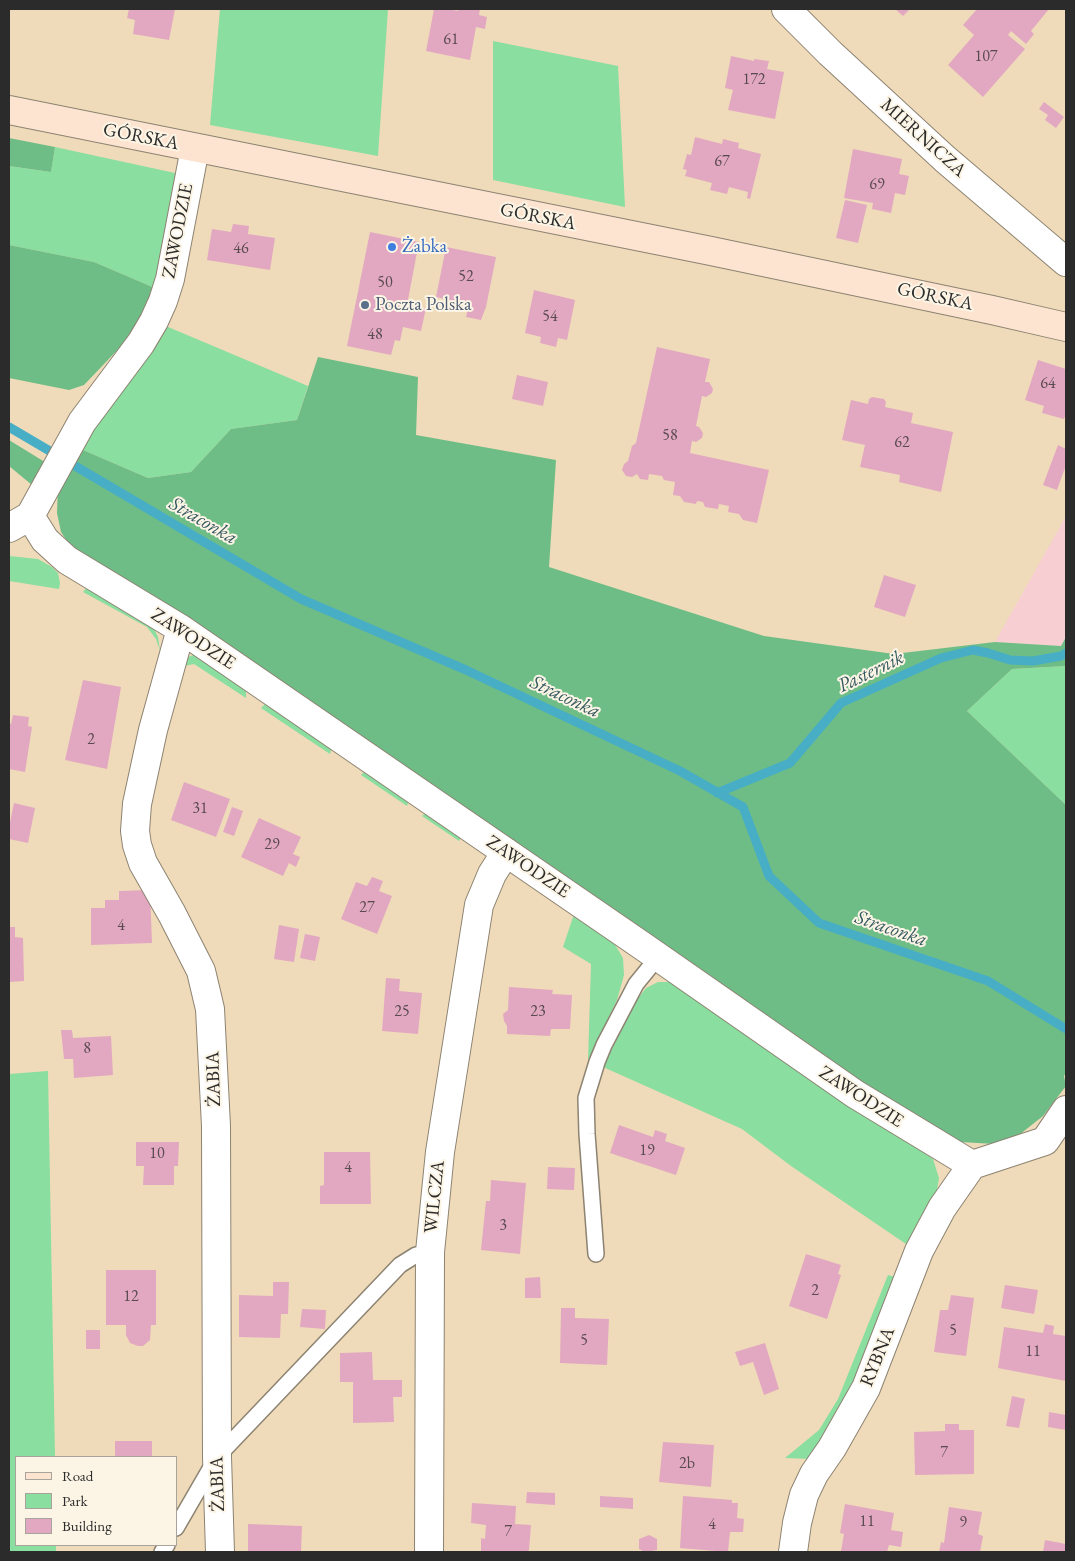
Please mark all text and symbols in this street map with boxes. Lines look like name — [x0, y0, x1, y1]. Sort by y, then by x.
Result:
house number: 61 — [443, 30, 459, 50]
house number: 107 — [974, 47, 998, 67]
house number: 172 — [742, 70, 766, 90]
street label: MIERNICZA — [875, 94, 971, 182]
street label: GÓRSKA — [101, 118, 181, 156]
house number: 67 — [714, 152, 730, 172]
house number: 69 — [869, 175, 885, 195]
street label: ZAWODZIE — [158, 182, 198, 280]
street label: GÓRSKA — [498, 198, 578, 236]
place label: Żabka — [402, 236, 447, 258]
house number: 46 — [233, 239, 249, 259]
marker: Żabka — [386, 241, 398, 253]
house number: 52 — [458, 267, 474, 287]
house number: 50 — [377, 273, 393, 293]
street label: GÓRSKA — [895, 278, 975, 316]
place label: Poczta Polska — [375, 294, 472, 316]
marker: Poczta Polska — [359, 299, 371, 311]
house number: 54 — [542, 307, 558, 327]
house number: 48 — [367, 325, 383, 345]
house number: 64 — [1040, 374, 1056, 394]
house number: 58 — [662, 426, 678, 446]
house number: 62 — [894, 433, 910, 453]
water label: Straconka — [165, 492, 241, 550]
street label: ZAWODZIE — [146, 603, 240, 675]
water label: Pasternik — [834, 646, 908, 698]
water label: Straconka — [526, 670, 604, 724]
house number: 2 — [87, 730, 95, 750]
house number: 31 — [192, 799, 208, 819]
street label: ZAWODZIE — [482, 831, 574, 903]
house number: 29 — [264, 835, 280, 855]
house number: 27 — [359, 898, 375, 918]
water label: Straconka — [852, 906, 930, 952]
house number: 4 — [117, 916, 125, 936]
house number: 25 — [394, 1002, 410, 1022]
house number: 23 — [530, 1002, 546, 1022]
house number: 8 — [83, 1039, 91, 1059]
street label: ŻABIA — [202, 1051, 226, 1107]
street label: ZAWODZIE — [814, 1061, 908, 1133]
house number: 19 — [639, 1141, 655, 1161]
house number: 10 — [149, 1144, 165, 1164]
house number: 4 — [344, 1158, 352, 1178]
street label: WILCZA — [420, 1159, 450, 1235]
house number: 3 — [499, 1216, 507, 1236]
house number: 2 — [811, 1281, 819, 1301]
house number: 12 — [123, 1287, 139, 1307]
house number: 5 — [949, 1321, 957, 1341]
street label: RYBNA — [856, 1324, 900, 1390]
house number: 5 — [580, 1331, 588, 1351]
house number: 11 — [1025, 1342, 1041, 1362]
house number: 7 — [940, 1443, 948, 1463]
house number: 2b — [679, 1454, 695, 1474]
legend — [15, 1456, 178, 1546]
street label: ŻABIA — [206, 1456, 230, 1512]
text: Road — [62, 1466, 93, 1485]
text: Park — [62, 1491, 88, 1510]
house number: 11 — [859, 1512, 875, 1532]
house number: 9 — [959, 1513, 967, 1533]
house number: 4 — [708, 1515, 716, 1535]
text: Building — [62, 1516, 112, 1535]
house number: 7 — [504, 1522, 512, 1542]

